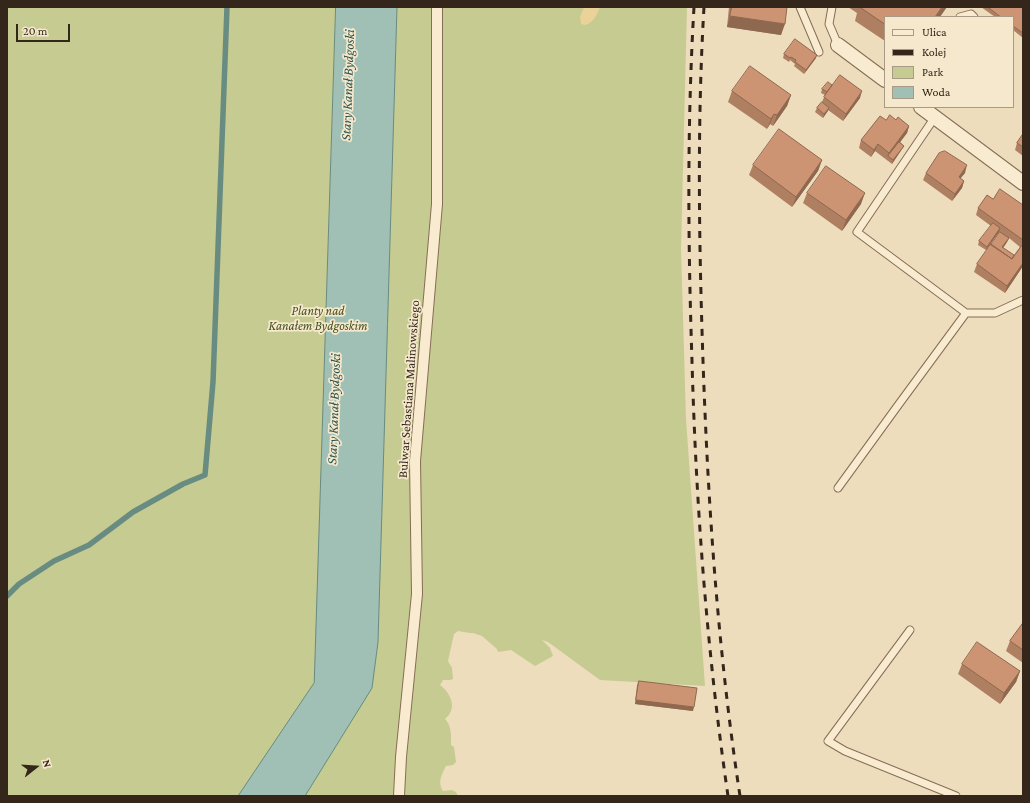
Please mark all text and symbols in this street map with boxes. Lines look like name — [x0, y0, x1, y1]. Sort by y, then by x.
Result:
scale bar — [18, 16, 72, 42]
legend — [884, 16, 1014, 108]
text: 20 m — [23, 24, 47, 38]
text: Ulica — [922, 25, 947, 39]
water label: Stary Kanał Bydgoski — [338, 29, 358, 141]
text: Kolej — [922, 45, 946, 59]
text: Park — [922, 65, 943, 79]
text: Woda — [922, 85, 950, 99]
street label: Bulwar Sebastiana Malinowskiego — [395, 300, 423, 478]
park label: Planty nad Kanałem Bydgoskim — [269, 303, 367, 334]
water label: Stary Kanał Bydgoski — [324, 353, 344, 465]
north arrow — [16, 747, 56, 787]
text: N — [41, 758, 54, 769]

